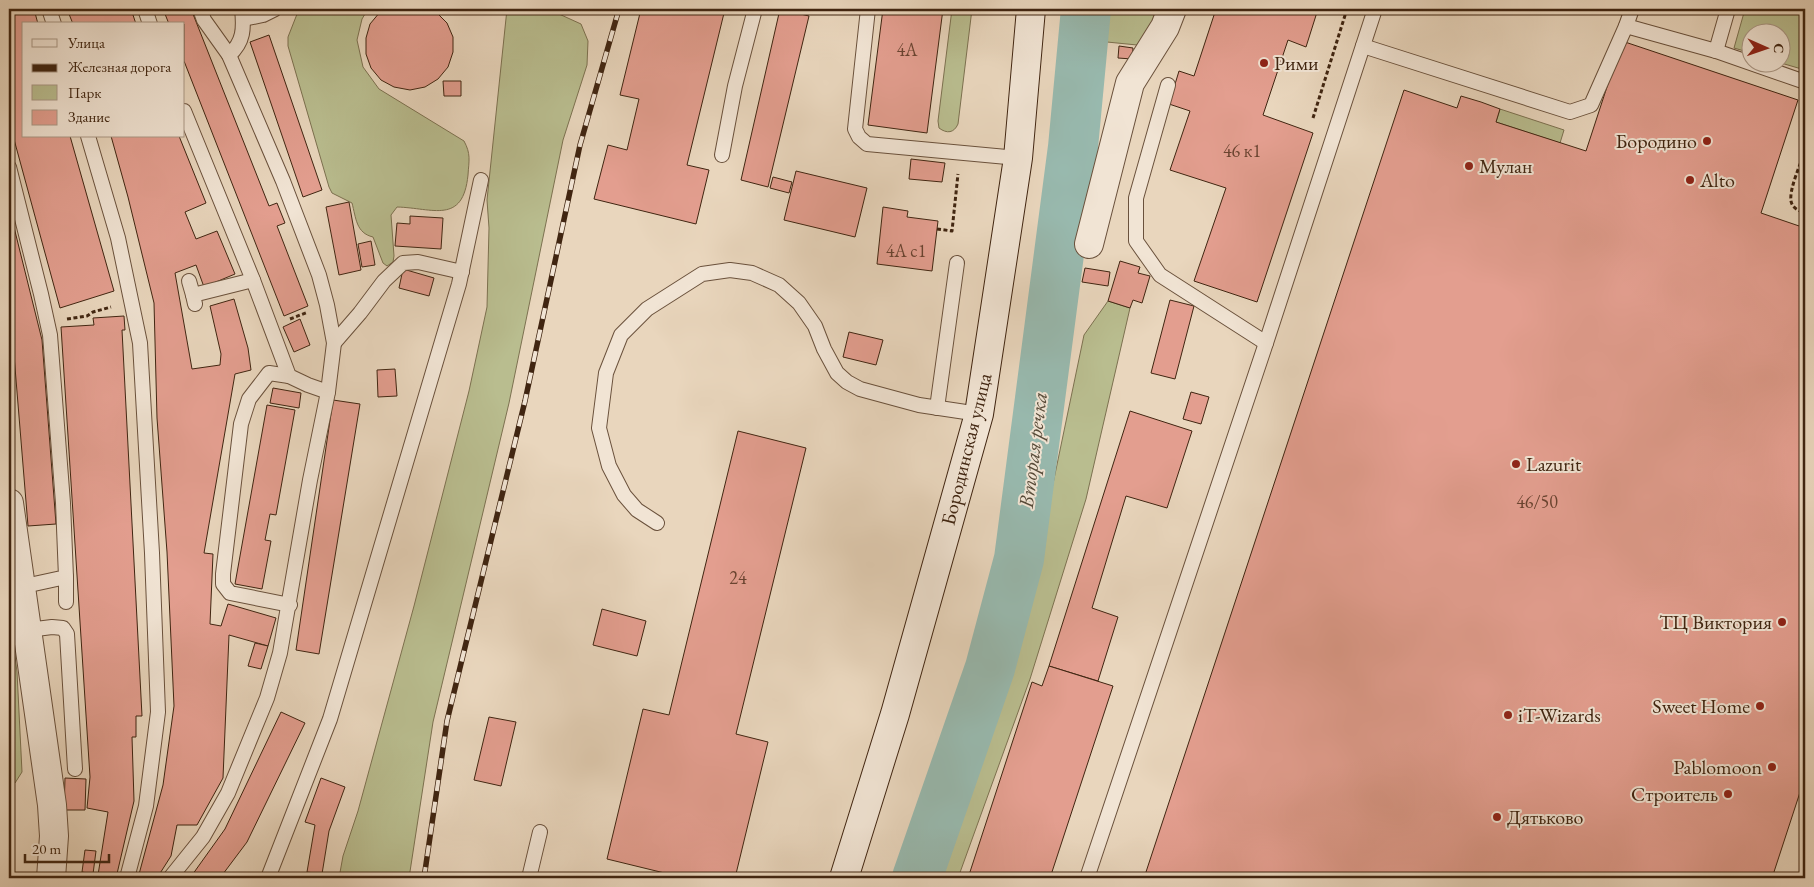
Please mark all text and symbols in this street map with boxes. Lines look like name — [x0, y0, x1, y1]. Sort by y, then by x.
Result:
legend — [22, 22, 185, 138]
north arrow — [1742, 22, 1792, 72]
text: Улица — [67, 33, 105, 52]
house number: 4А — [896, 38, 918, 61]
text: С — [1770, 43, 1788, 54]
place label: Рими — [1274, 50, 1319, 76]
text: Железная дорога — [67, 57, 171, 76]
marker: Рими — [1258, 57, 1270, 69]
text: Парк — [68, 83, 101, 102]
text: Здание — [68, 107, 110, 126]
place label: Бородино — [1616, 128, 1697, 154]
marker: Бородино — [1701, 135, 1713, 147]
house number: 46 к1 — [1223, 139, 1261, 162]
place label: Мулан — [1479, 153, 1533, 179]
marker: Мулан — [1463, 160, 1475, 172]
place label: Alto — [1699, 167, 1735, 193]
marker: Alto — [1684, 174, 1696, 186]
house number: 4А с1 — [886, 239, 926, 262]
street label: Бородинская улица — [934, 370, 998, 528]
water label: Вторая речка — [1012, 390, 1053, 510]
place label: Lazurit — [1526, 451, 1582, 477]
marker: Lazurit — [1510, 458, 1522, 470]
house number: 46/50 — [1516, 490, 1558, 513]
house number: 24 — [729, 566, 747, 589]
place label: ТЦ Виктория — [1659, 609, 1772, 635]
marker: ТЦ Виктория — [1776, 616, 1788, 628]
place label: Sweet Home — [1652, 693, 1750, 719]
marker: Sweet Home — [1754, 700, 1766, 712]
place label: iT-Wizards — [1518, 702, 1601, 728]
marker: iT-Wizards — [1502, 709, 1514, 721]
place label: Pablomoon — [1673, 754, 1762, 780]
marker: Pablomoon — [1766, 761, 1778, 773]
place label: Строитель — [1631, 781, 1718, 807]
marker: Строитель — [1722, 788, 1734, 800]
place label: Дятьково — [1507, 804, 1584, 830]
marker: Дятьково — [1491, 811, 1503, 823]
scale bar — [25, 832, 109, 864]
text: 20 m — [32, 839, 61, 858]

